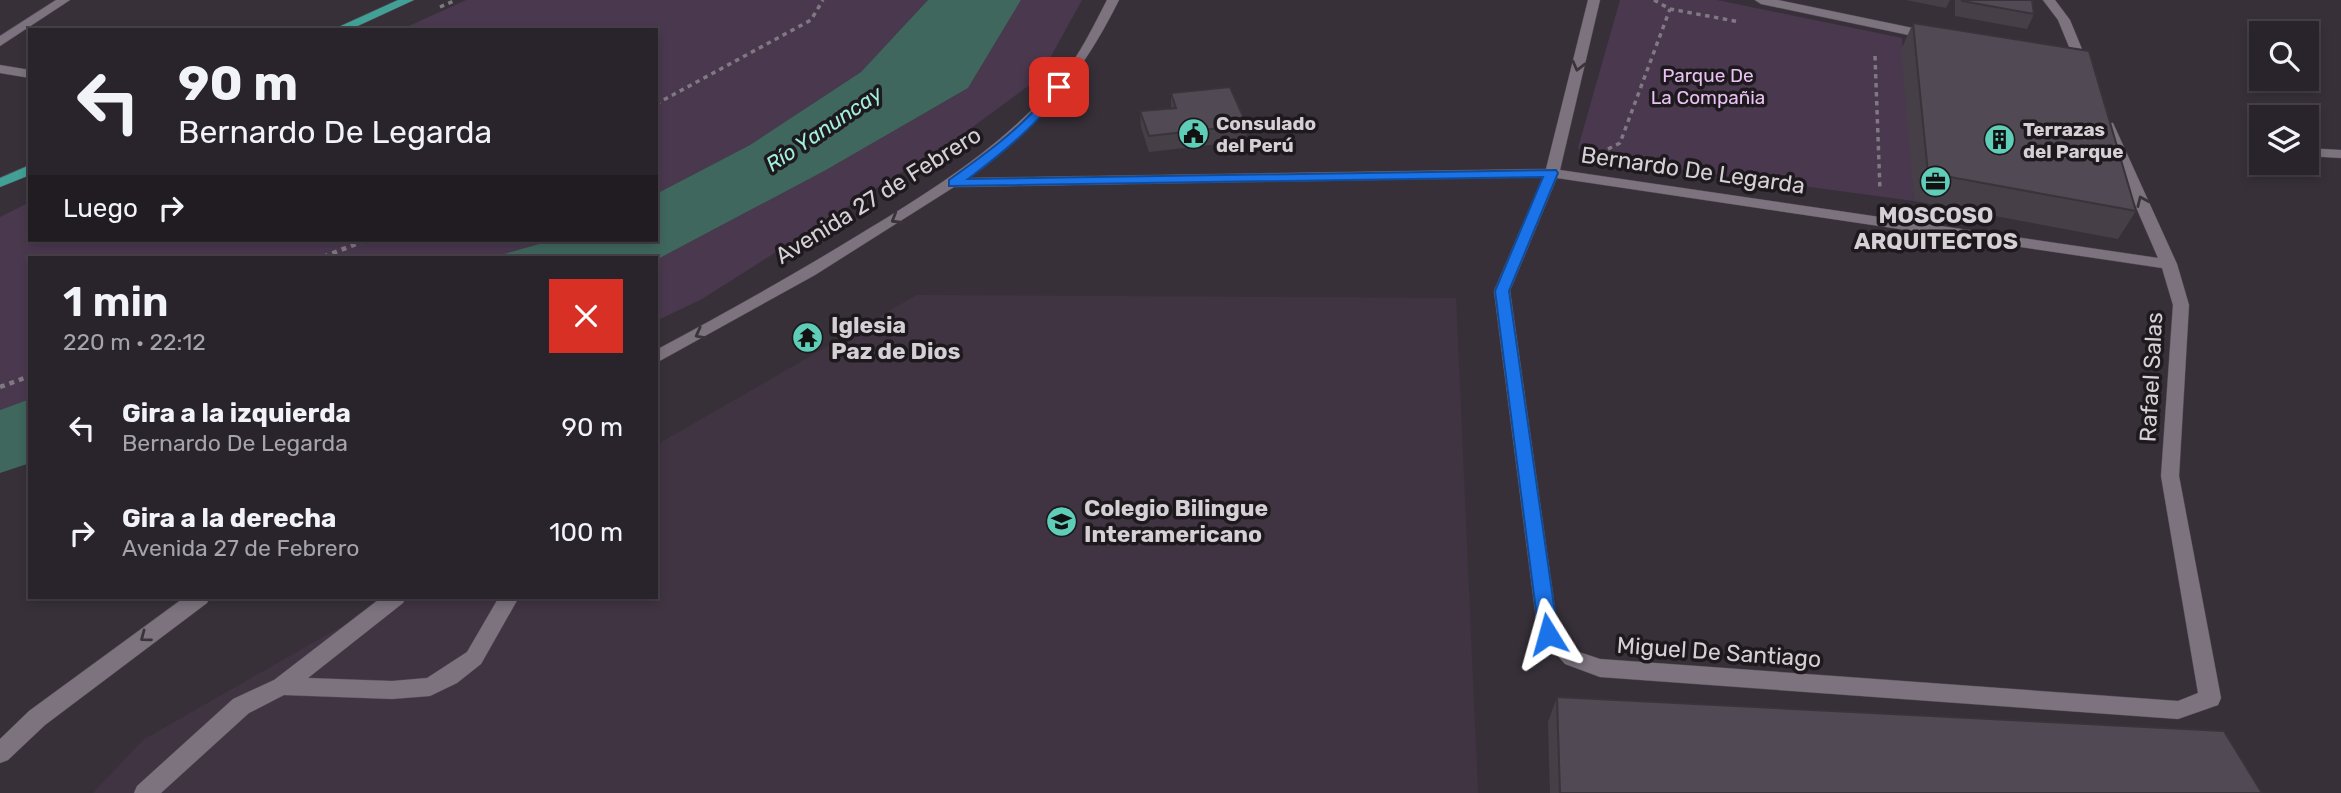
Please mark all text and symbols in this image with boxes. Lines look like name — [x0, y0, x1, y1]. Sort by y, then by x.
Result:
map controls — [2249, 21, 2319, 175]
button: search — [2249, 21, 2319, 91]
text: 90 m — [178, 54, 298, 112]
icon: left — [63, 56, 154, 147]
pin — [1029, 57, 1089, 117]
one-way arrow — [1571, 60, 1586, 72]
park label: Parque De La Compañia — [1651, 64, 1765, 109]
icon: arrive — [1040, 68, 1078, 106]
water label: Río Yanuncay — [761, 80, 888, 177]
button: layers — [2249, 105, 2319, 175]
place label: Consulado del Perú — [1216, 112, 1316, 157]
text: Bernardo De Legarda — [178, 113, 492, 151]
public building icon: Consulado del Perú — [1176, 117, 1210, 151]
place label: Terrazas del Parque — [2023, 118, 2124, 163]
street label: Avenida 27 de Febrero — [770, 120, 986, 270]
building icon: Terrazas del Parque — [1983, 123, 2017, 157]
street label: Bernardo De Legarda — [1579, 140, 1807, 200]
office icon: MOSCOSO ARQUITECTOS — [1919, 164, 1953, 198]
icon: right — [152, 189, 190, 227]
text: Luego — [63, 193, 138, 224]
one-way arrow — [2136, 196, 2150, 208]
place label: MOSCOSO ARQUITECTOS — [1854, 201, 2018, 255]
one-way arrow — [890, 210, 903, 223]
text: 1 min — [63, 277, 169, 327]
button: close — [549, 279, 623, 353]
place label: Iglesia Paz de Dios — [831, 311, 961, 365]
street label: Rafael Salas — [2134, 311, 2168, 443]
temple icon: Iglesia Paz de Dios — [791, 321, 825, 355]
one-way arrow — [694, 326, 707, 339]
text: 220 m · 22:12 — [63, 328, 206, 356]
text: Gira a la izquierda — [122, 398, 351, 429]
icon: left — [63, 409, 101, 447]
text: 90 m — [562, 412, 623, 443]
text: Bernardo De Legarda — [122, 429, 348, 457]
place label: Colegio Bilingue Interamericano — [1084, 494, 1268, 548]
text: Gira a la derecha — [122, 503, 336, 534]
school or university icon: Colegio Bilingue Interamericano — [1044, 504, 1078, 538]
icon: right — [63, 514, 101, 552]
text: 100 m — [549, 517, 623, 548]
text: Avenida 27 de Febrero — [122, 534, 359, 562]
position arrow — [1511, 597, 1585, 671]
one-way arrow — [140, 629, 153, 642]
street label: Miguel De Santiago — [1616, 631, 1822, 673]

